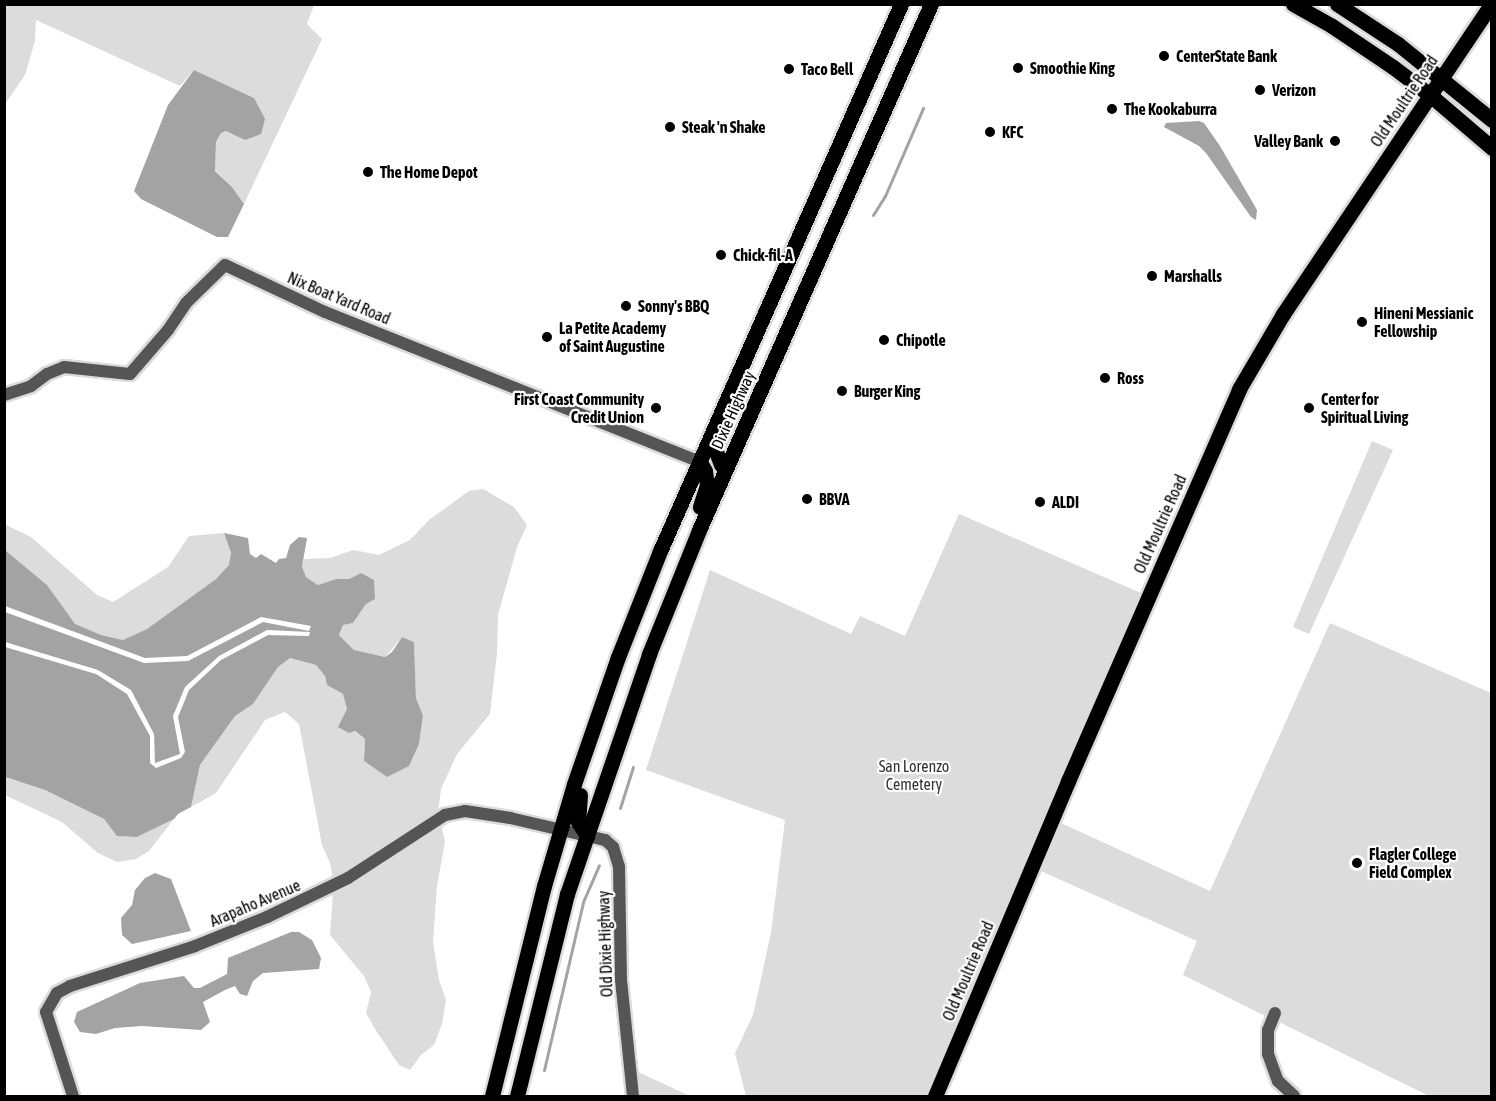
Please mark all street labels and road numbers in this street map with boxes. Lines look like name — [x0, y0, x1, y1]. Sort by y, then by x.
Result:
street label: Old Moultrie Road — [1366, 52, 1442, 150]
street label: Nix Boat Yard Road — [285, 268, 393, 328]
street label: Dixie Highway — [707, 368, 759, 452]
street label: Old Moultrie Road — [1130, 471, 1190, 577]
street label: Arapaho Avenue — [207, 875, 303, 931]
street label: Old Dixie Highway — [594, 890, 616, 998]
street label: Old Moultrie Road — [938, 918, 998, 1024]

